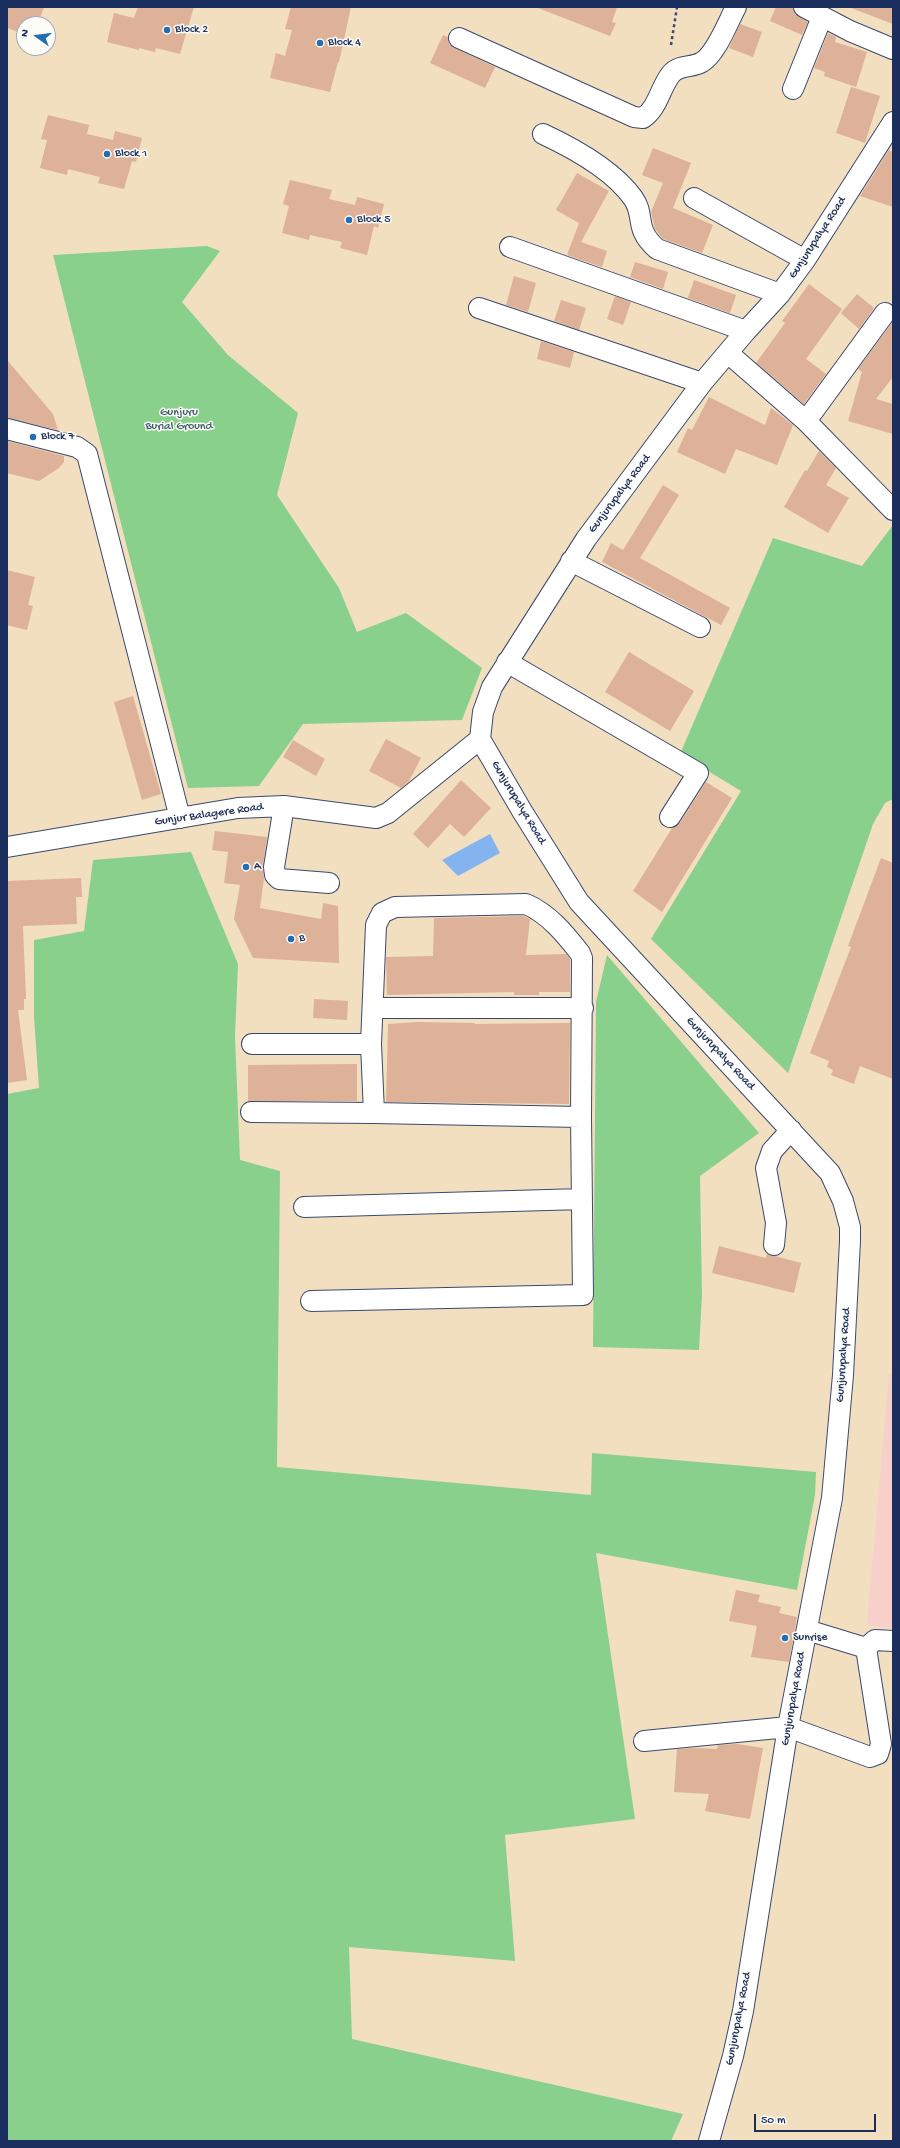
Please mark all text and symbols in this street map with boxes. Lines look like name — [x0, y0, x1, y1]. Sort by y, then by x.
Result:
north arrow — [16, 16, 56, 56]
place label: Block 2 — [175, 23, 208, 37]
marker: Block 2 — [162, 25, 172, 35]
text: N — [19, 28, 32, 38]
place label: Block 4 — [328, 36, 361, 50]
marker: Block 4 — [315, 38, 325, 48]
place label: Block 1 — [115, 147, 147, 161]
marker: Block 1 — [102, 149, 112, 159]
street label: Gunjurupalya Road — [786, 194, 850, 282]
place label: Block 5 — [357, 213, 391, 227]
marker: Block 5 — [344, 215, 354, 225]
park label: Gunjuru Burial Ground — [145, 406, 213, 434]
place label: Block 7 — [41, 430, 75, 444]
marker: Block 7 — [28, 432, 38, 442]
street label: Gunjurupalya Road — [586, 452, 654, 536]
street label: Gunjurupalya Road — [487, 759, 549, 847]
street label: Gunjur Balagere Road — [154, 800, 264, 830]
place label: A — [254, 860, 261, 874]
marker: A — [241, 862, 251, 872]
place label: B — [299, 932, 305, 946]
marker: B — [286, 934, 296, 944]
street label: Gunjurupalya Road — [682, 1014, 758, 1094]
street label: Gunjurupalya Road — [834, 1307, 854, 1403]
place label: Sunrise — [793, 1631, 827, 1645]
marker: Sunrise — [780, 1633, 790, 1643]
street label: Gunjurupalya Road — [779, 1651, 809, 1747]
street label: Gunjurupalya Road — [723, 1971, 755, 2067]
scale bar — [756, 2106, 878, 2132]
text: 50 m — [761, 2114, 786, 2128]

